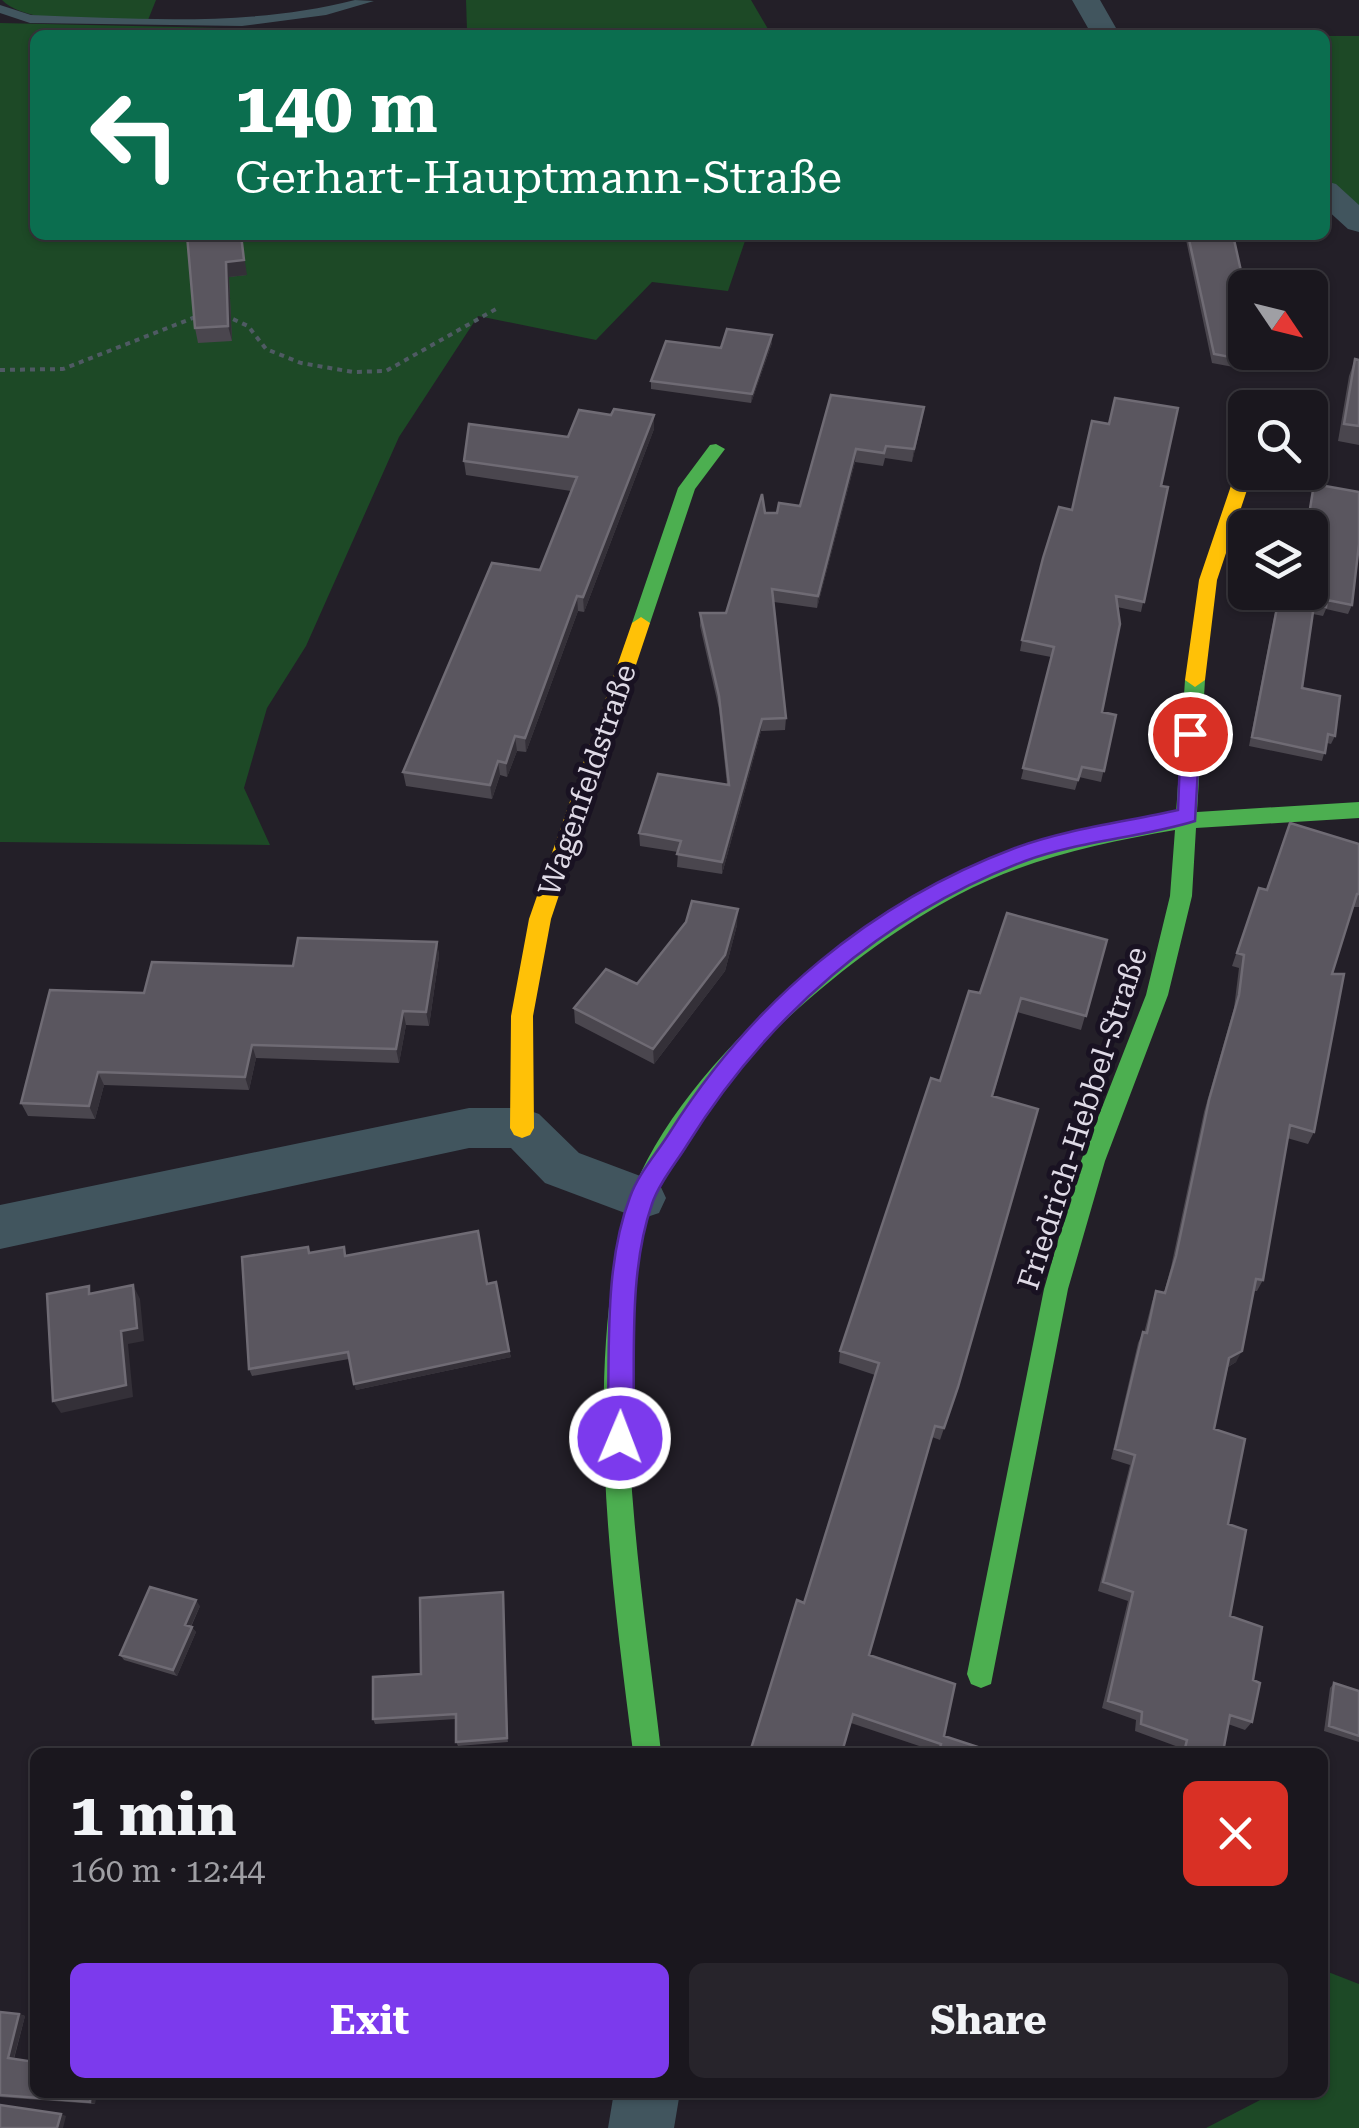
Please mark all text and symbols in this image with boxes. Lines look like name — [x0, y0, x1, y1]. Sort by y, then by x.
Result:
text: 140 m — [235, 67, 438, 149]
icon: left — [70, 70, 200, 200]
text: Gerhart-Hauptmann-Straße — [235, 151, 842, 204]
north arrow — [1228, 270, 1328, 370]
map controls — [1228, 270, 1328, 610]
button: search — [1228, 390, 1328, 490]
button: layers — [1228, 510, 1328, 610]
street label: Wagenfeldstraße — [531, 660, 643, 900]
pin — [1148, 692, 1233, 777]
icon: arrive — [1163, 707, 1218, 762]
street label: Friedrich-Hebbel-Straße — [1010, 942, 1154, 1294]
position arrow — [568, 1386, 672, 1490]
text: 1 min — [70, 1779, 237, 1850]
button: close — [1183, 1781, 1288, 1886]
text: 160 m · 12:44 — [70, 1852, 265, 1890]
button: Exit — [70, 1963, 669, 2078]
button: Share — [689, 1963, 1288, 2078]

